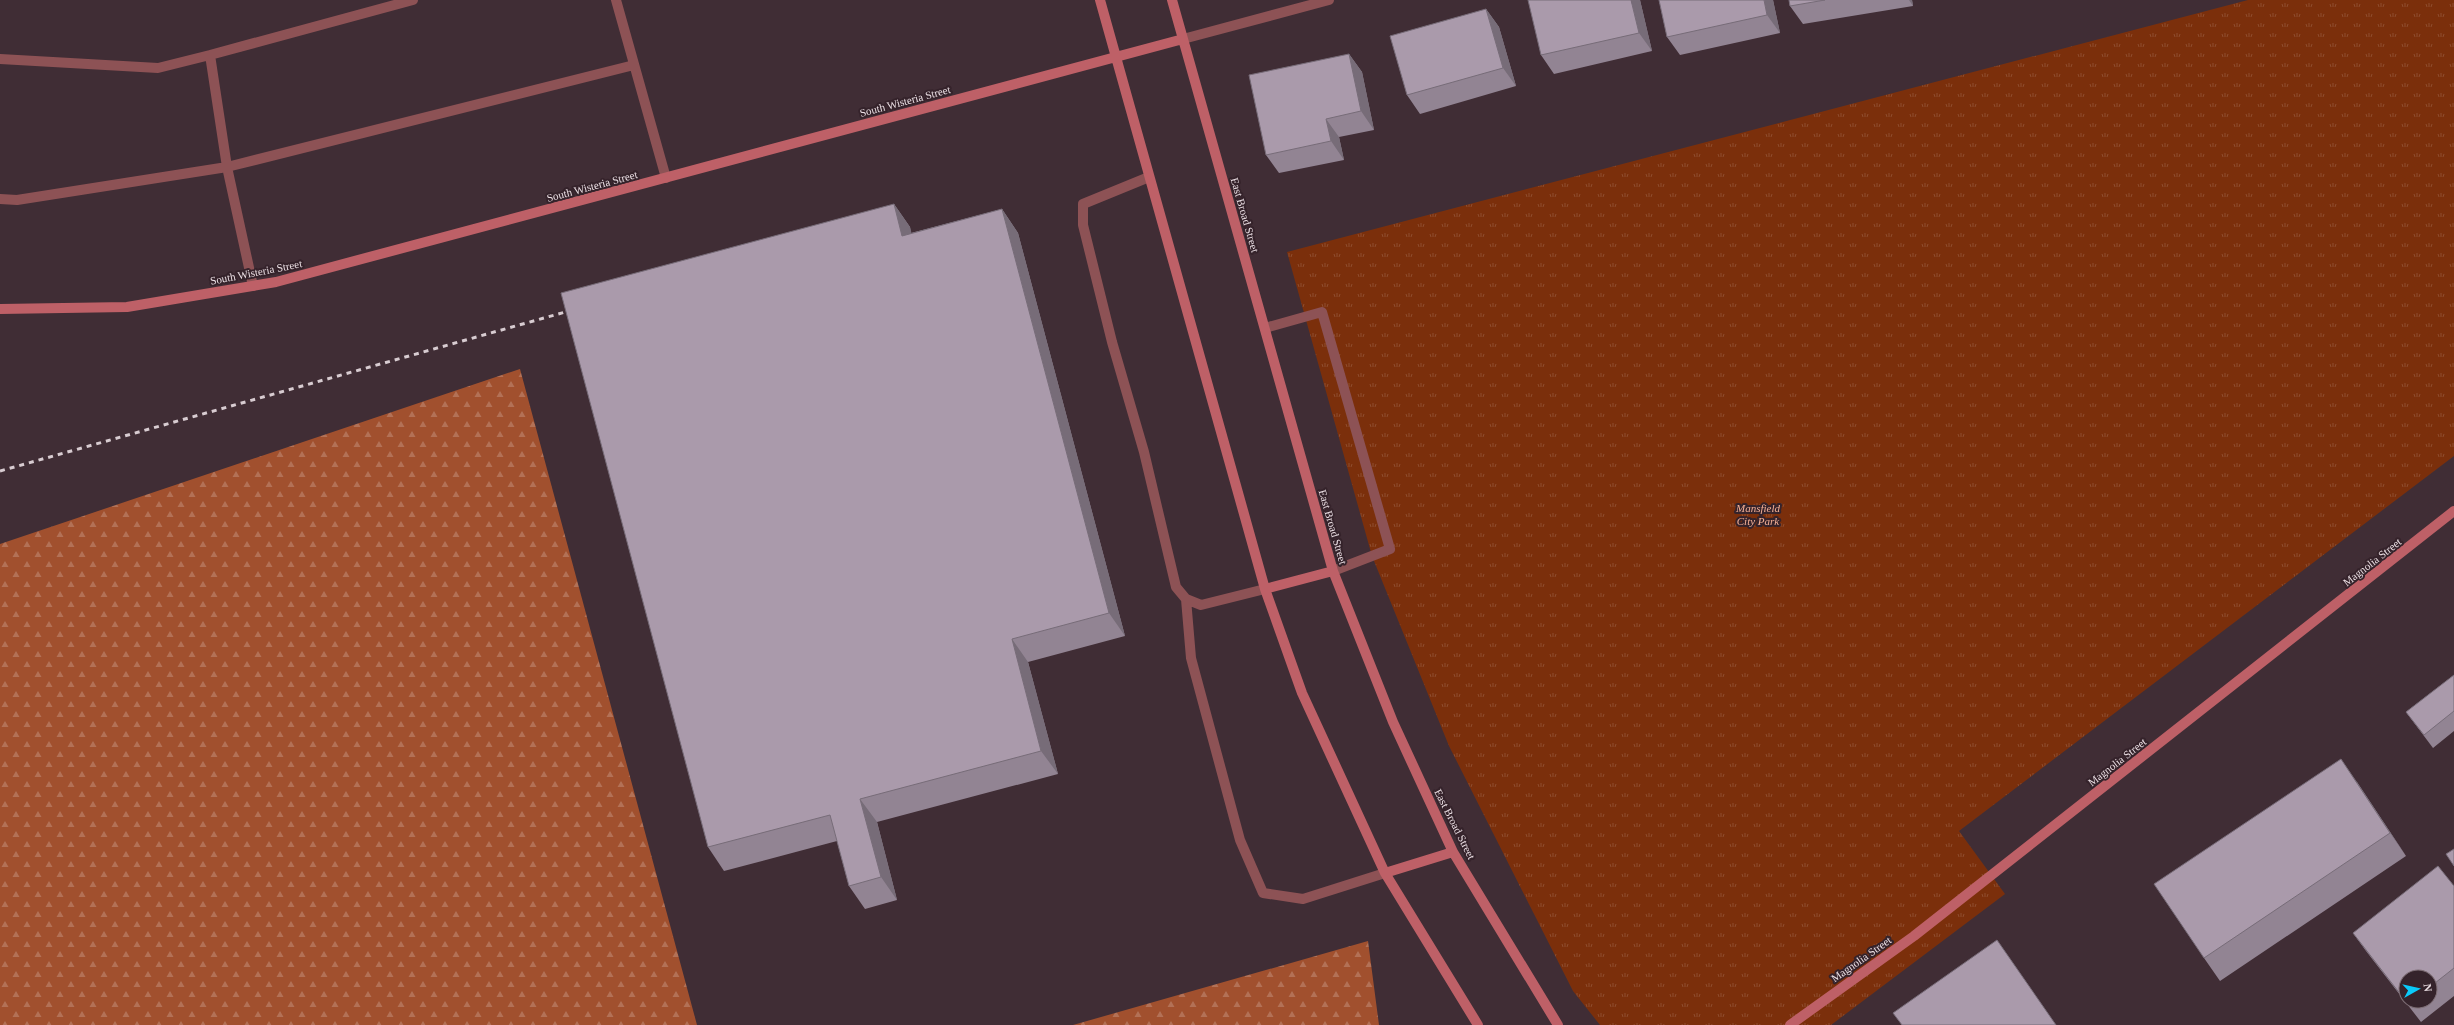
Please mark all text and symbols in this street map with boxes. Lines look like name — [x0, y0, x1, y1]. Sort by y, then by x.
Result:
street label: South Wisteria Street — [858, 83, 952, 119]
street label: South Wisteria Street — [545, 168, 639, 204]
street label: East Broad Street — [1229, 176, 1261, 254]
street label: South Wisteria Street — [209, 257, 303, 287]
street label: East Broad Street — [1317, 488, 1349, 566]
park label: Mansfield City Park — [1735, 502, 1780, 527]
street label: Magnolia Street — [2340, 536, 2404, 588]
street label: Magnolia Street — [2085, 736, 2149, 788]
street label: East Broad Street — [1432, 787, 1478, 861]
street label: Magnolia Street — [1829, 934, 1893, 984]
north arrow — [2398, 969, 2438, 1009]
text: N — [2421, 983, 2434, 992]

